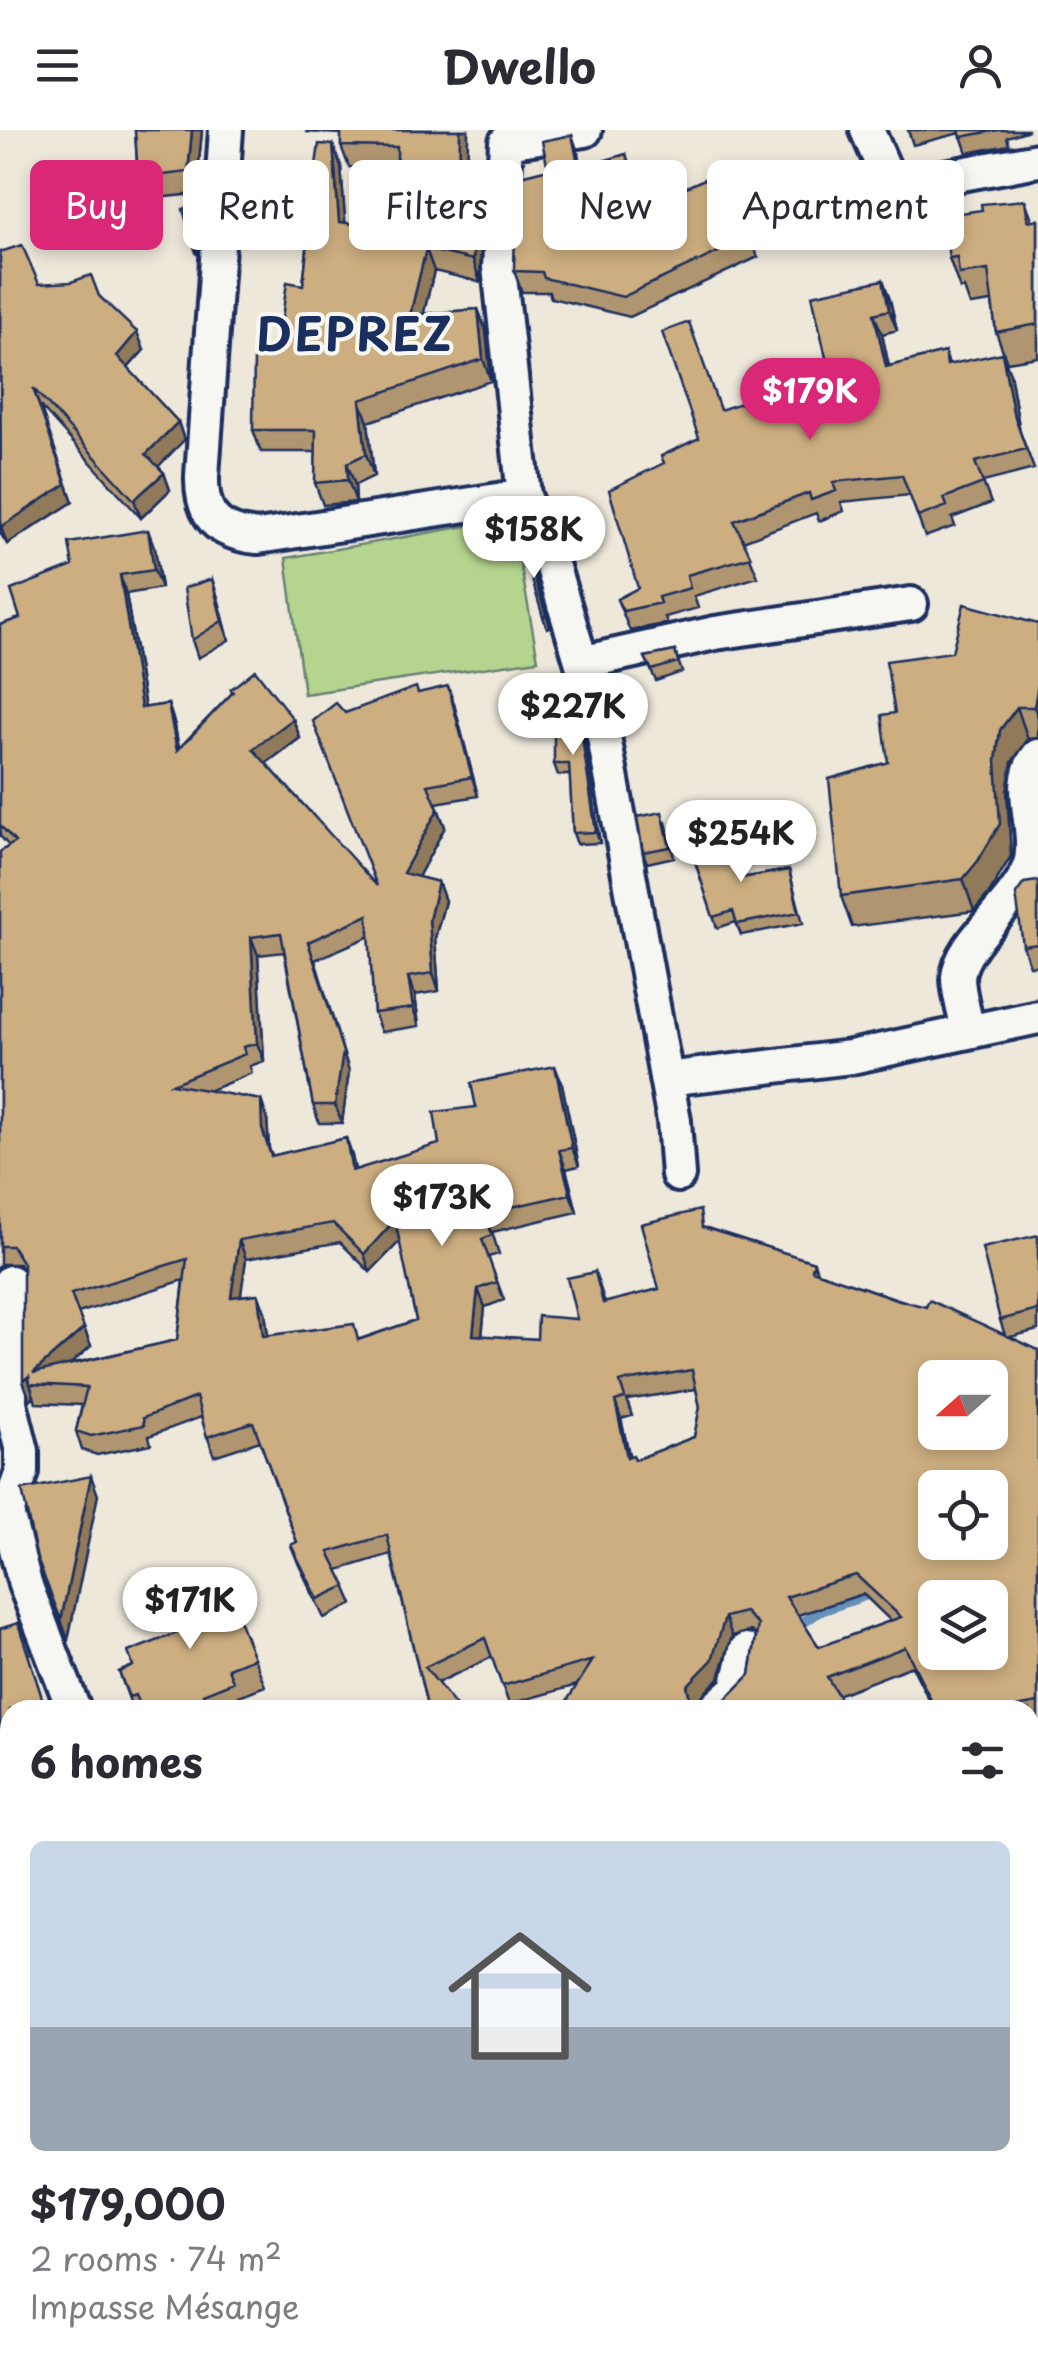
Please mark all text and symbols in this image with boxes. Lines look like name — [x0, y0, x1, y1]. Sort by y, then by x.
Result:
text: Dwello — [442, 31, 596, 99]
icon: menu — [30, 38, 85, 93]
icon: person — [953, 38, 1008, 93]
chip: Buy — [30, 160, 163, 250]
chip: Rent — [183, 160, 329, 250]
chip: Filters — [349, 160, 523, 250]
chip: New — [543, 160, 687, 250]
chip: Apartment — [707, 160, 964, 250]
district label: DEPREZ — [256, 298, 454, 366]
pin: $179K — [740, 358, 880, 443]
text: $179K — [762, 366, 858, 414]
pin: $158K — [464, 496, 604, 581]
text: $158K — [485, 504, 583, 552]
pin: $227K — [503, 673, 643, 758]
text: $227K — [520, 681, 626, 729]
pin: $254K — [671, 800, 811, 885]
text: $254K — [687, 808, 795, 856]
pin: $173K — [372, 1164, 512, 1249]
text: $173K — [393, 1172, 491, 1220]
north arrow — [918, 1360, 1008, 1450]
map controls — [918, 1360, 1008, 1670]
button: locate — [918, 1470, 1008, 1560]
pin: $171K — [120, 1567, 260, 1652]
text: $171K — [145, 1575, 235, 1623]
button: layers — [918, 1580, 1008, 1670]
text: 6 homes — [30, 1729, 203, 1792]
icon: filters — [955, 1733, 1010, 1788]
icon: home — [430, 1906, 610, 2086]
text: $179,000 — [30, 2171, 226, 2234]
text: 2 rooms · 74 m² — [30, 2234, 282, 2282]
text: Impasse Mésange — [30, 2282, 299, 2330]

